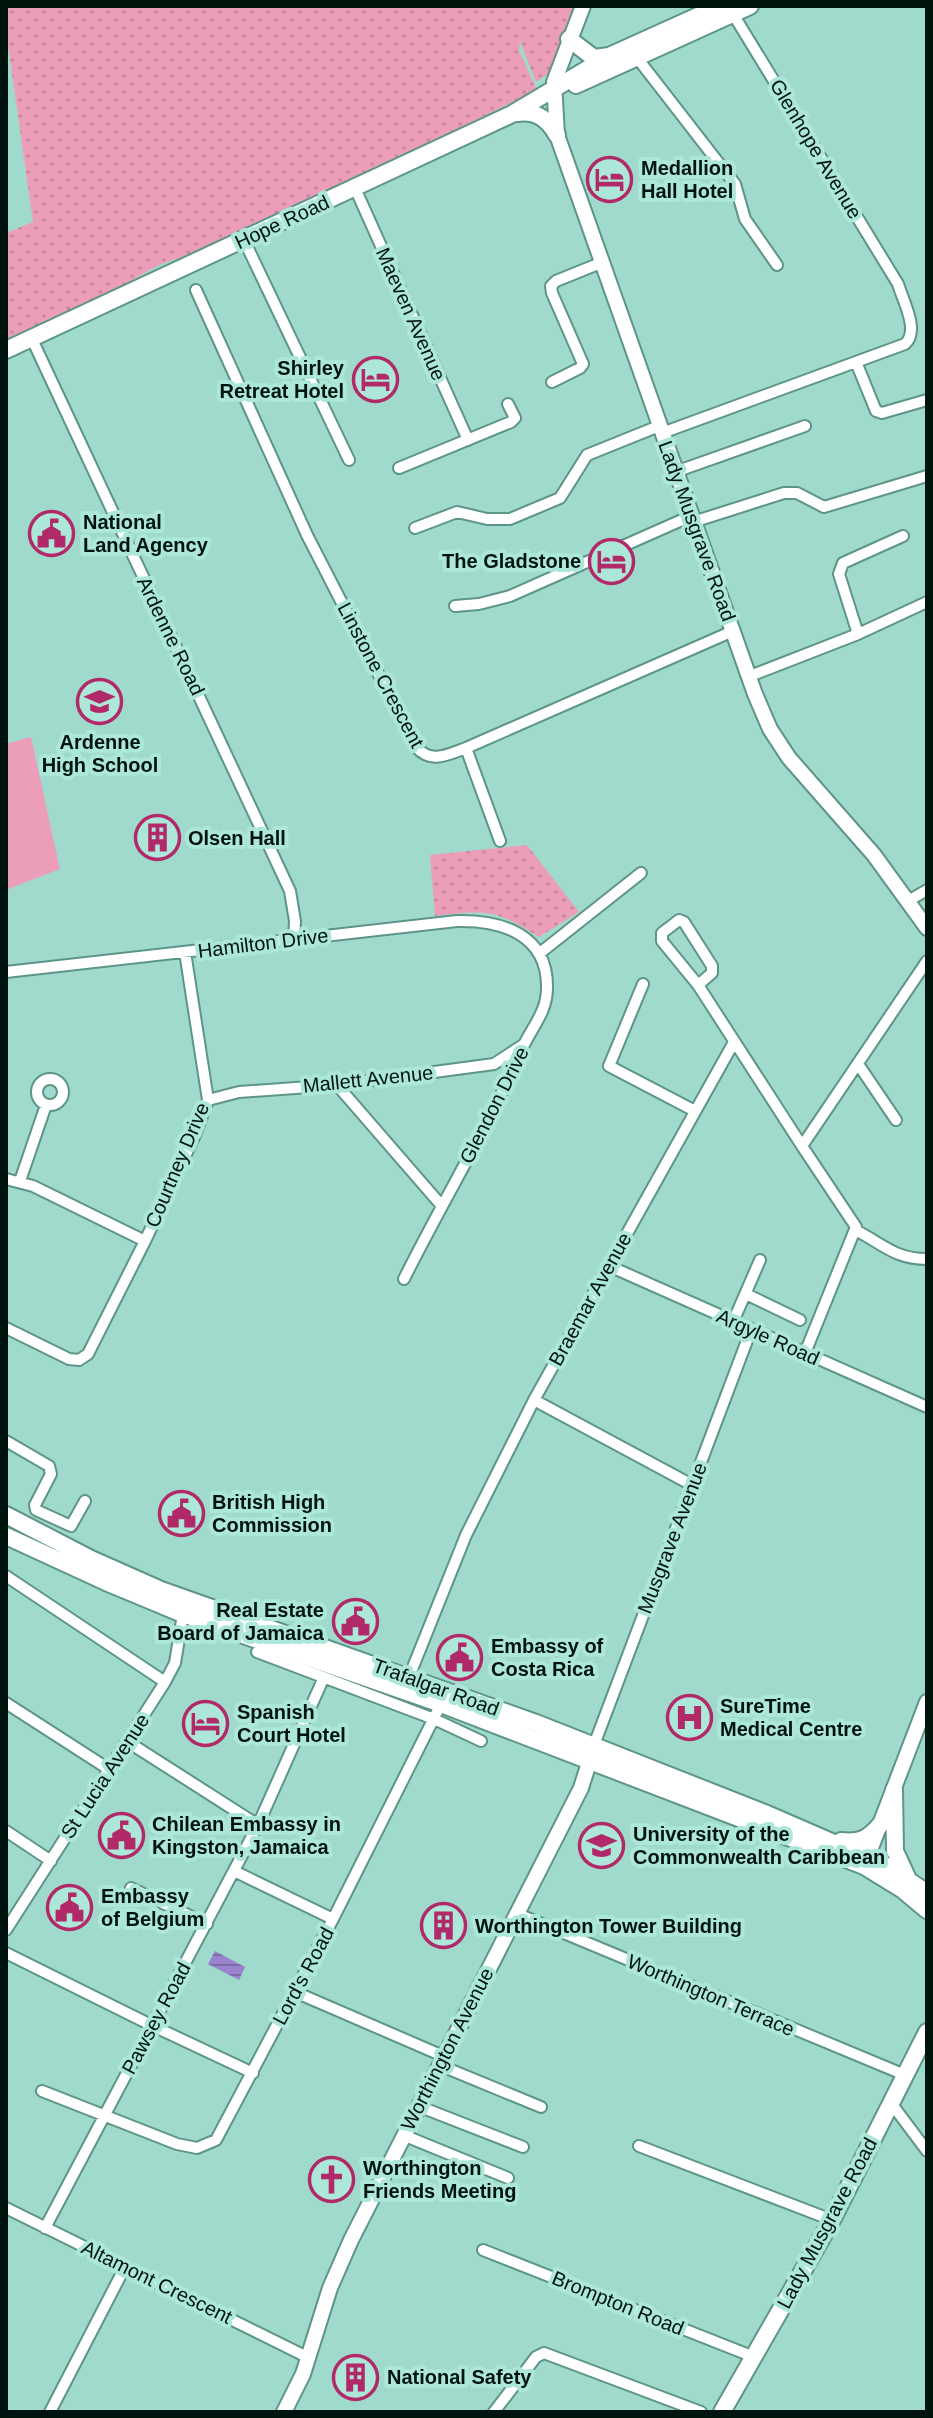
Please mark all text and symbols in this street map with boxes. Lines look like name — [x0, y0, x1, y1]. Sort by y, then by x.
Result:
street label: Glenhope Avenue — [766, 75, 866, 223]
hotel icon: Medallion Hall Hotel — [586, 155, 634, 203]
place label: Medallion Hall Hotel — [641, 157, 733, 202]
street label: Hope Road — [231, 191, 333, 253]
street label: Maeven Avenue — [372, 244, 450, 384]
hotel icon: Shirley Retreat Hotel — [351, 356, 399, 404]
place label: Shirley Retreat Hotel — [220, 357, 345, 402]
street label: Lady Musgrave Road — [654, 438, 740, 624]
public building icon: National Land Agency — [28, 509, 76, 557]
place label: National Land Agency — [83, 511, 209, 556]
hotel icon: The Gladstone — [588, 537, 636, 585]
place label: The Gladstone — [442, 550, 581, 572]
street label: Ardenne Road — [133, 573, 209, 699]
street label: Linstone Crescent — [333, 599, 429, 752]
school or university icon: Ardenne High School — [76, 678, 124, 726]
place label: Ardenne High School — [42, 731, 158, 776]
building icon: Olsen Hall — [133, 814, 181, 862]
place label: Olsen Hall — [188, 827, 286, 849]
street label: Hamilton Drive — [197, 924, 329, 962]
street label: Glendon Drive — [455, 1043, 533, 1167]
street label: Mallett Avenue — [302, 1061, 434, 1097]
street label: Courtney Drive — [141, 1099, 213, 1231]
street label: Braemar Avenue — [544, 1229, 636, 1369]
street label: Argyle Road — [713, 1305, 823, 1369]
street label: Musgrave Avenue — [633, 1459, 711, 1617]
public building icon: British High Commission — [157, 1489, 205, 1537]
place label: British High Commission — [212, 1491, 332, 1536]
public building icon: Real Estate Board of Jamaica — [331, 1597, 379, 1645]
place label: Real Estate Board of Jamaica — [157, 1599, 325, 1644]
public building icon: Embassy of Costa Rica — [436, 1633, 484, 1681]
place label: Embassy of Costa Rica — [491, 1635, 604, 1680]
street label: Trafalgar Road — [370, 1654, 502, 1720]
hospital icon: SureTime Medical Centre — [665, 1693, 713, 1741]
place label: SureTime Medical Centre — [720, 1695, 862, 1740]
hotel icon: Spanish Court Hotel — [182, 1700, 230, 1748]
place label: Spanish Court Hotel — [237, 1701, 346, 1746]
street label: St Lucia Avenue — [57, 1710, 153, 1842]
public building icon: Chilean Embassy in Kingston, Jamaica — [97, 1812, 145, 1860]
place label: Chilean Embassy in Kingston, Jamaica — [152, 1813, 341, 1858]
school or university icon: University of the Commonwealth Caribbean — [578, 1822, 626, 1870]
place label: University of the Commonwealth Caribbean — [633, 1823, 885, 1868]
public building icon: Embassy of Belgium — [46, 1883, 94, 1931]
place label: Embassy of Belgium — [101, 1885, 204, 1930]
building icon: Worthington Tower Building — [420, 1902, 468, 1950]
place label: Worthington Tower Building — [475, 1915, 742, 1937]
street label: Lord's Road — [268, 1924, 338, 2028]
street label: Worthington Terrace — [624, 1950, 798, 2040]
street label: Pawsey Road — [117, 1958, 195, 2078]
street label: Worthington Avenue — [396, 1964, 498, 2134]
street label: Lady Musgrave Road — [773, 2134, 881, 2312]
church icon: Worthington Friends Meeting — [308, 2155, 356, 2203]
place label: Worthington Friends Meeting — [363, 2157, 516, 2202]
street label: Altamont Crescent — [78, 2236, 236, 2328]
street label: Brompton Road — [549, 2267, 687, 2339]
building icon: National Safety — [332, 2353, 380, 2401]
place label: National Safety — [387, 2366, 532, 2388]

